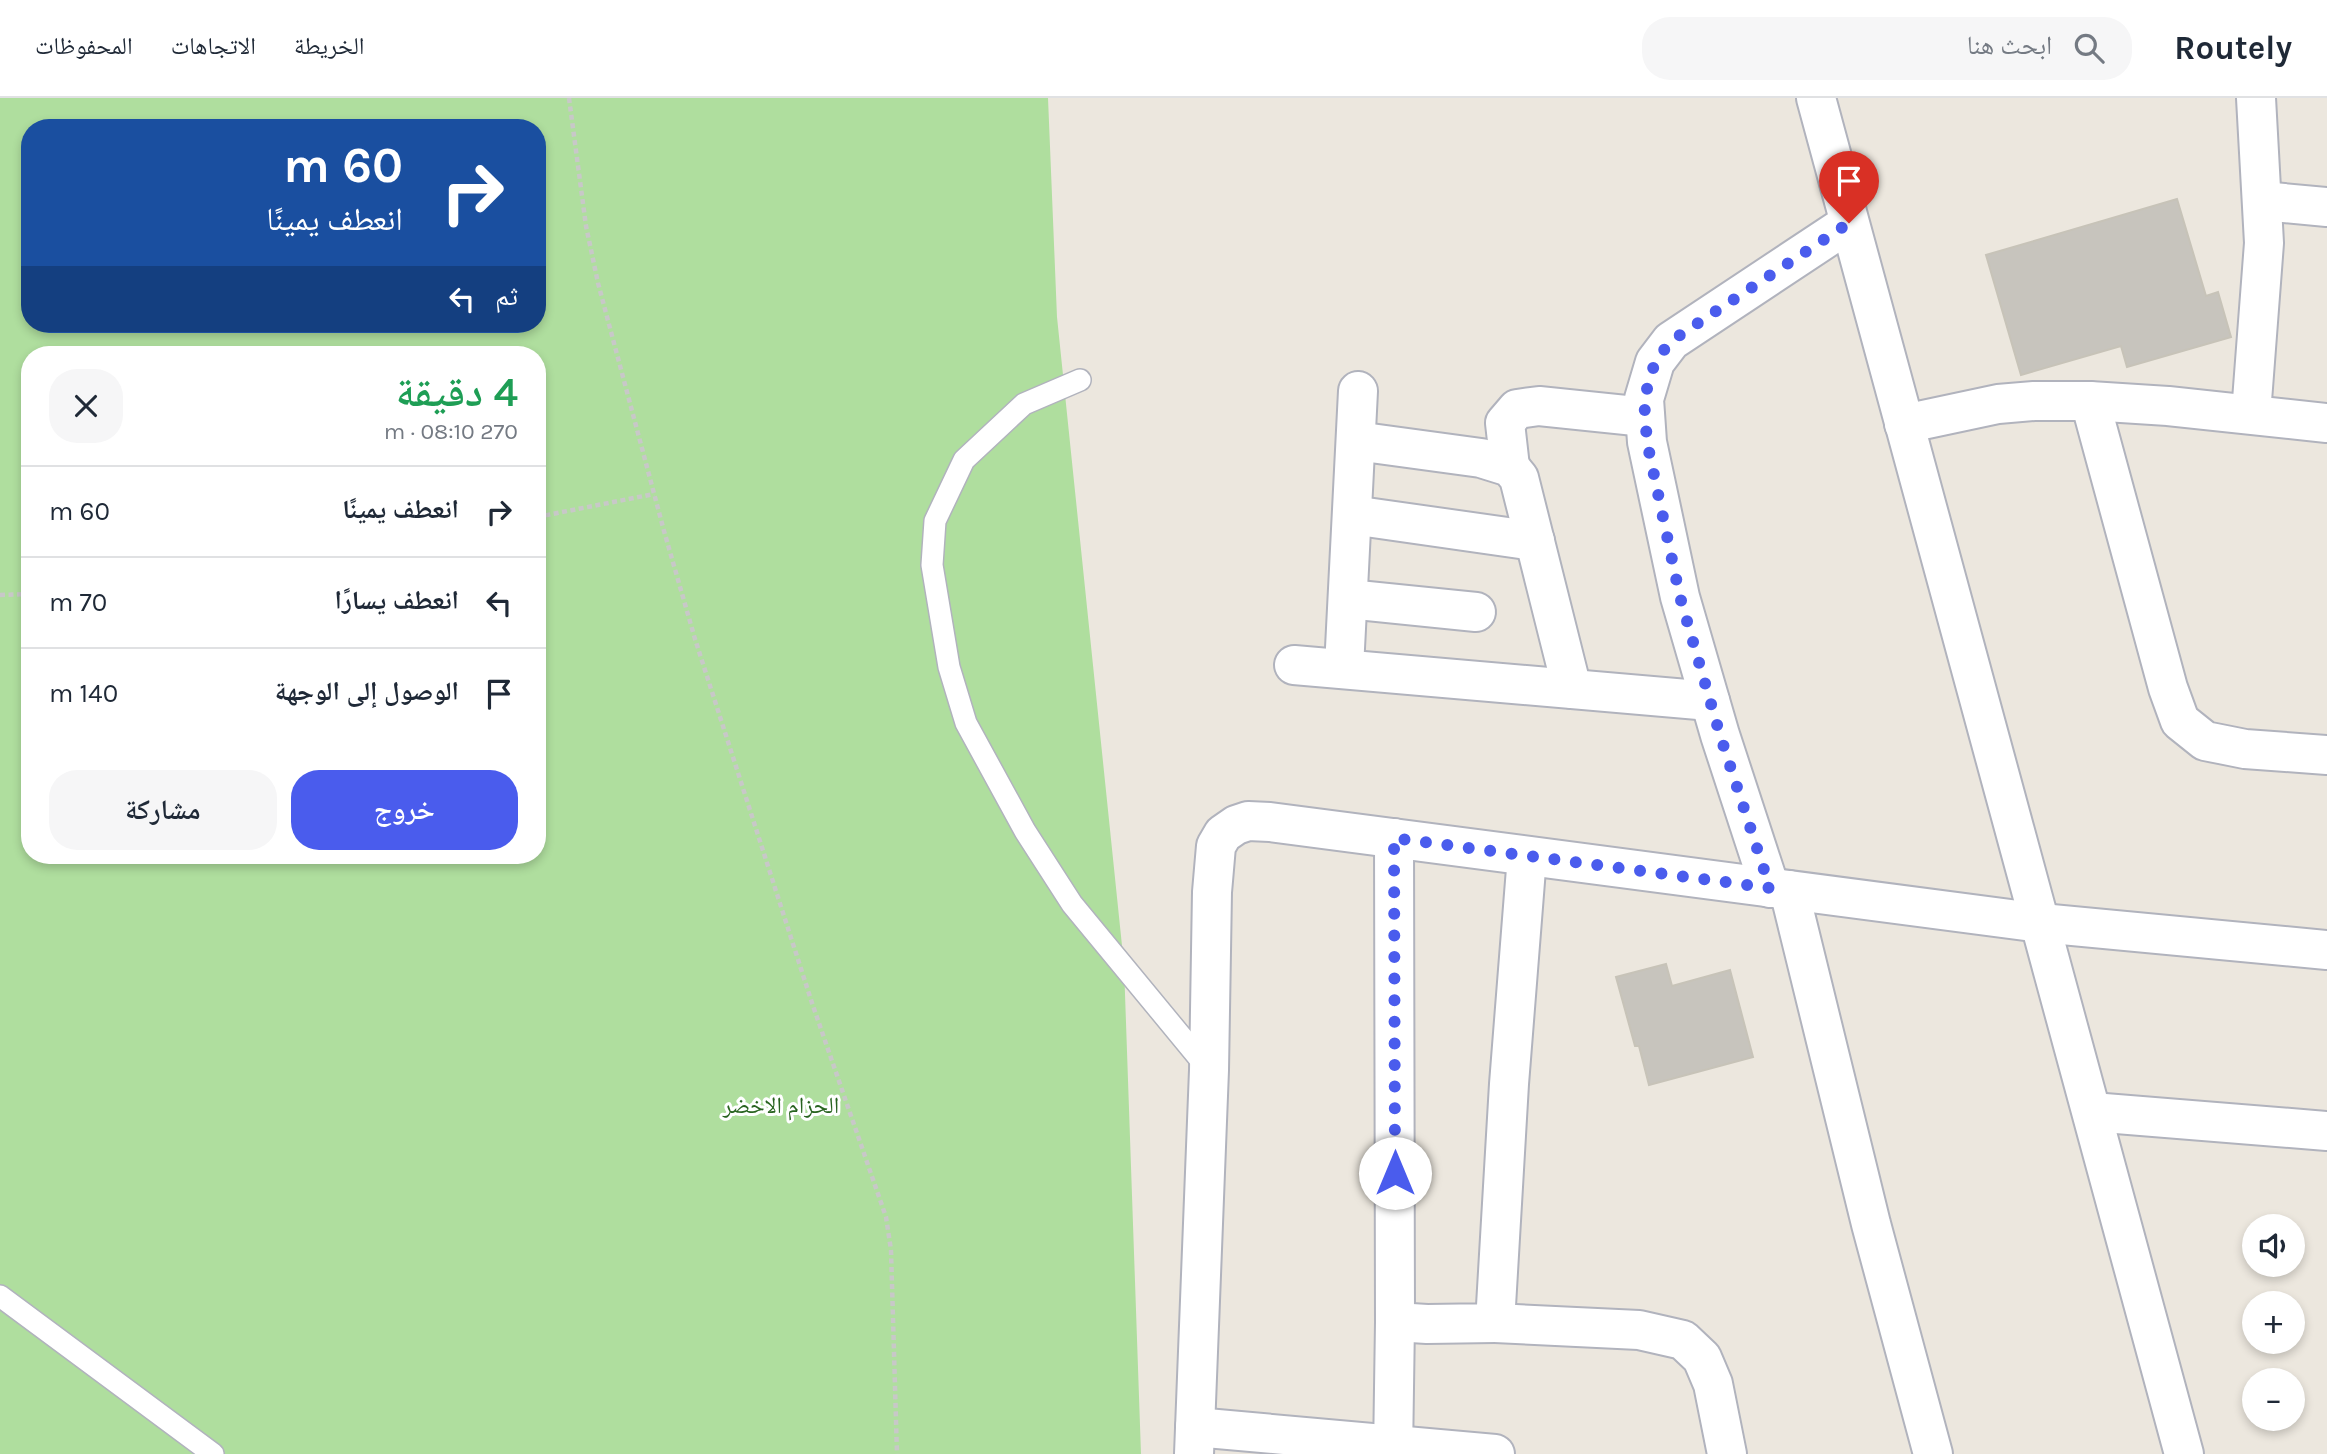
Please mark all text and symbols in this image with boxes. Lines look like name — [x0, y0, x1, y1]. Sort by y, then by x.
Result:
search box — [1642, 17, 2132, 80]
icon: search — [2070, 29, 2108, 67]
text: Routely — [2174, 29, 2292, 67]
text: ابحث هنا — [1967, 30, 2052, 61]
text: المحفوظات — [35, 32, 133, 60]
text: الاتجاهات — [171, 32, 256, 60]
text: الخريطة — [294, 32, 365, 60]
text: 60 m — [283, 137, 403, 194]
icon: right — [427, 147, 518, 238]
pin — [1819, 151, 1879, 223]
icon: arrive — [1830, 162, 1868, 200]
text: انعطف يمينًا — [266, 201, 403, 238]
icon: left — [443, 280, 481, 318]
text: ثم — [495, 281, 518, 312]
text: 4 دقيقة — [396, 367, 518, 417]
button: close — [49, 369, 123, 443]
text: 270 m · 08:10 — [384, 418, 518, 445]
icon: right — [480, 493, 518, 531]
text: انعطف يمينًا — [342, 494, 459, 525]
text: 60 m — [49, 496, 110, 527]
icon: left — [480, 584, 518, 622]
text: انعطف يسارًا — [335, 585, 459, 616]
text: 70 m — [49, 587, 107, 618]
icon: arrive — [480, 675, 518, 713]
text: الوصول إلى الوجهة — [275, 676, 459, 707]
text: 140 m — [49, 678, 118, 709]
button: مشاركة — [49, 770, 277, 850]
button: خروج — [291, 770, 518, 850]
park label: الحزام الاخضر — [722, 1092, 839, 1121]
position arrow — [1358, 1136, 1432, 1210]
map controls — [2242, 1214, 2305, 1431]
button: sound — [2242, 1214, 2305, 1277]
button: + — [2242, 1291, 2305, 1354]
button: − — [2242, 1368, 2305, 1431]

